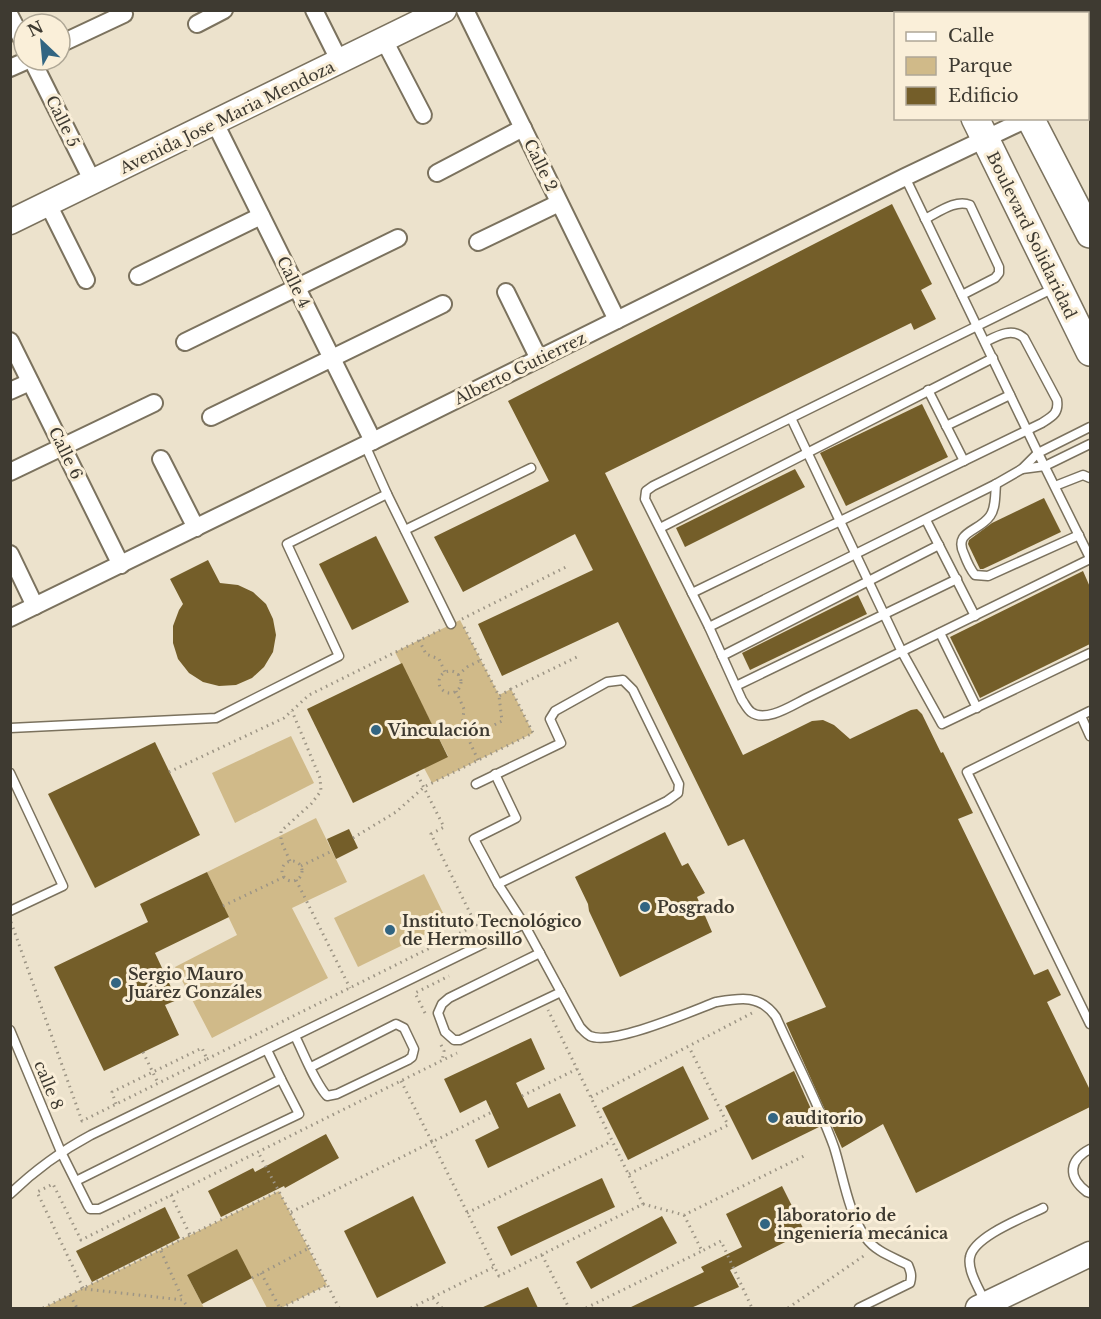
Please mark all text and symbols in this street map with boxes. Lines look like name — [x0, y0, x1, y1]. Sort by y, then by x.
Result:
north arrow — [12, 12, 72, 72]
legend — [894, 12, 1089, 120]
text: N — [24, 16, 47, 41]
text: Calle — [948, 25, 994, 47]
text: Parque — [948, 55, 1013, 77]
street label: Avenida Jose Maria Mendoza — [115, 56, 338, 178]
text: Edificio — [948, 85, 1019, 107]
street label: Calle 5 — [42, 92, 84, 150]
street label: Calle 2 — [520, 136, 562, 194]
street label: Boulevard Solidaridad — [983, 148, 1081, 322]
street label: Calle 4 — [273, 253, 315, 311]
street label: Alberto Gutierrez — [450, 327, 589, 409]
street label: Calle 6 — [45, 423, 87, 483]
place label: Vinculación — [387, 720, 491, 740]
marker: Vinculación — [369, 723, 383, 737]
place label: Posgrado — [657, 897, 735, 917]
marker: Posgrado — [638, 900, 652, 914]
place label: Instituto Tecnológico de Hermosillo — [402, 911, 582, 949]
marker: Instituto Tecnológico de Hermosillo — [383, 923, 397, 937]
place label: Sergio Mauro Juárez Gonzáles — [125, 964, 262, 1002]
marker: Sergio Mauro Juárez Gonzáles — [109, 976, 123, 990]
street label: calle 8 — [30, 1057, 68, 1113]
place label: auditorio — [785, 1108, 863, 1128]
marker: auditorio — [766, 1111, 780, 1125]
place label: laboratorio de ingeniería mecánica — [777, 1205, 948, 1243]
marker: laboratorio de ingeniería mecánica — [758, 1217, 772, 1231]

